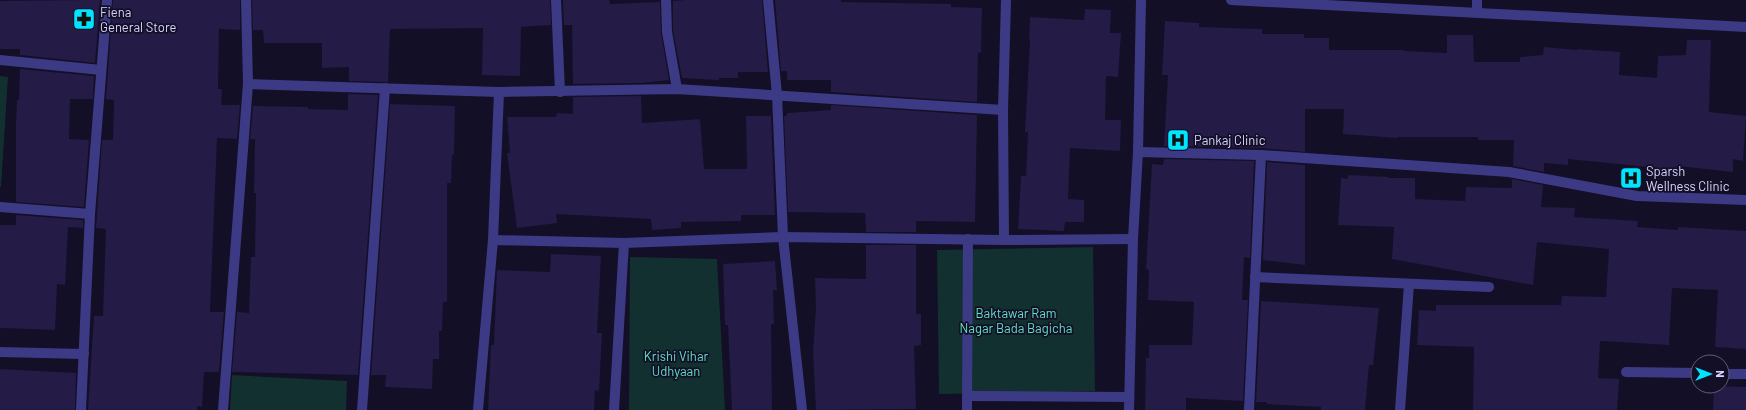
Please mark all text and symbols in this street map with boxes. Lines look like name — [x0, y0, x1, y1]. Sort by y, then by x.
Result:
place label: Fiena General Store — [100, 4, 177, 35]
pharmacy icon: Fiena General Store — [71, 6, 97, 32]
hospital icon: Pankaj Clinic — [1165, 127, 1191, 153]
place label: Pankaj Clinic — [1194, 132, 1266, 148]
place label: Sparsh Wellness Clinic — [1646, 163, 1730, 194]
hospital icon: Sparsh Wellness Clinic — [1618, 165, 1644, 191]
park label: Baktawar Ram Nagar Bada Bagicha — [960, 305, 1072, 336]
park label: Krishi Vihar Udhyaan — [644, 348, 709, 379]
north arrow — [1690, 354, 1730, 394]
text: N — [1714, 370, 1727, 378]

